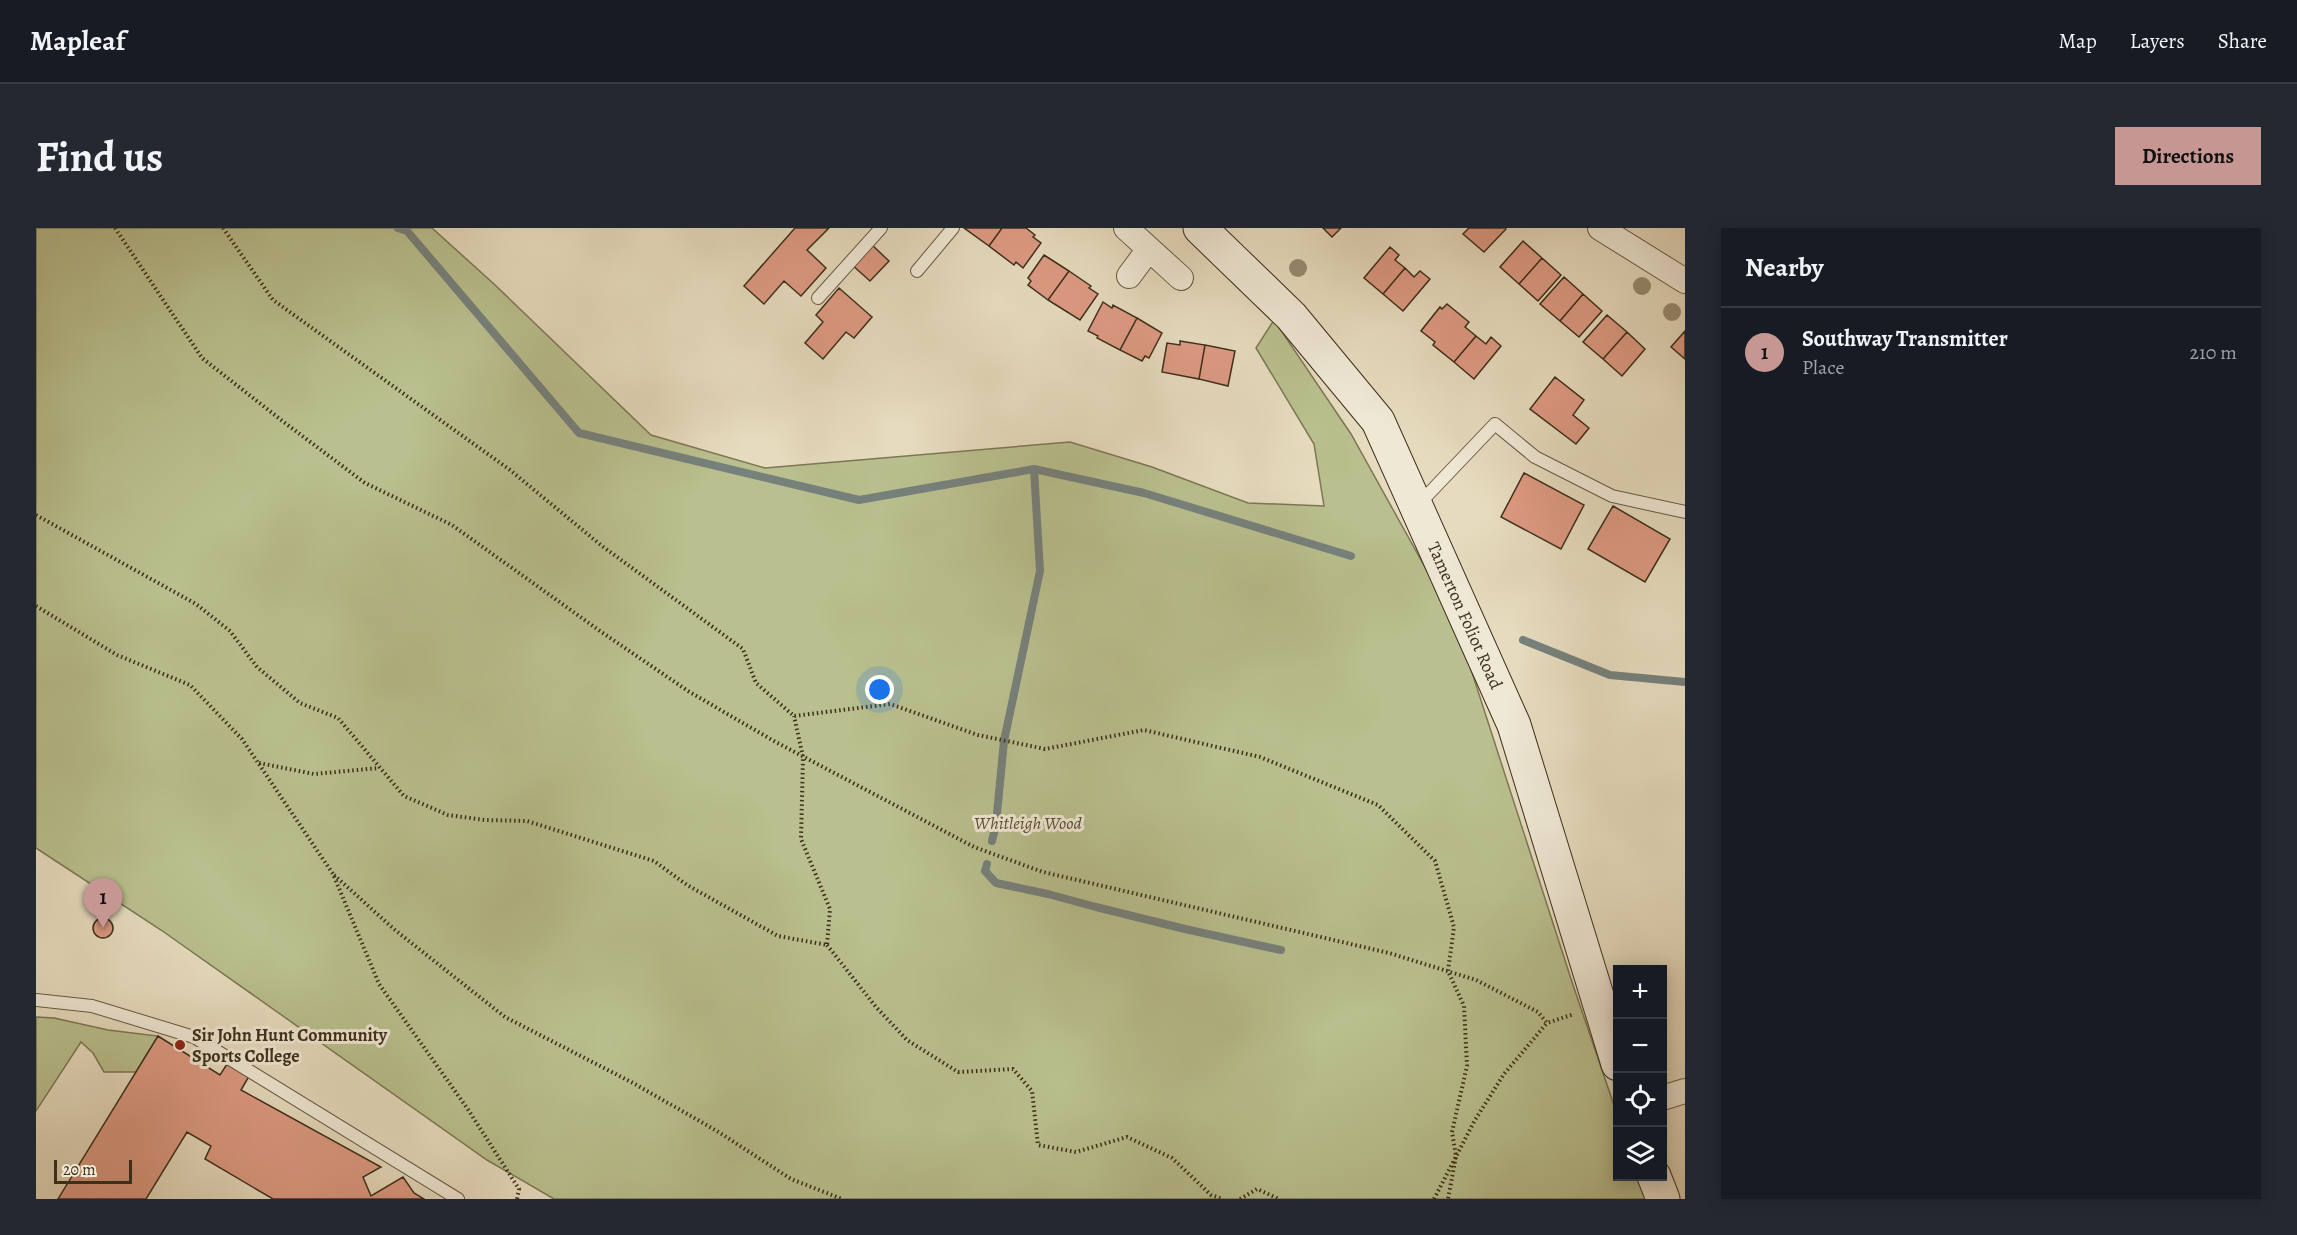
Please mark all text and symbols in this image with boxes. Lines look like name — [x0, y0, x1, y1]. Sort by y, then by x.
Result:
text: Mapleaf — [30, 22, 125, 60]
text: Map — [2058, 27, 2097, 55]
text: Layers — [2130, 27, 2185, 55]
text: Share — [2218, 27, 2267, 55]
button: Directions — [2115, 127, 2261, 185]
text: Find us — [36, 128, 163, 185]
text: Nearby — [1745, 250, 1824, 285]
text: Southway Transmitter — [1802, 324, 2008, 354]
text: 1 — [1761, 339, 1768, 366]
text: 210 m — [2189, 339, 2237, 366]
text: Place — [1802, 354, 1844, 381]
street label: Tamerton Foliot Road — [1422, 538, 1508, 693]
your location — [865, 675, 894, 704]
park label: Whitleigh Wood — [974, 811, 1083, 835]
pin: 1 — [84, 878, 122, 928]
map controls — [1613, 965, 1667, 1181]
button: + — [1613, 965, 1667, 1019]
button: − — [1613, 1019, 1667, 1073]
place label: Sir John Hunt Community Sports College — [192, 1023, 388, 1068]
marker: Sir John Hunt Community Sports College — [173, 1038, 187, 1052]
button: locate — [1613, 1073, 1667, 1127]
button: layers — [1613, 1127, 1667, 1181]
scale bar — [54, 1157, 132, 1184]
text: 20 m — [63, 1159, 96, 1181]

